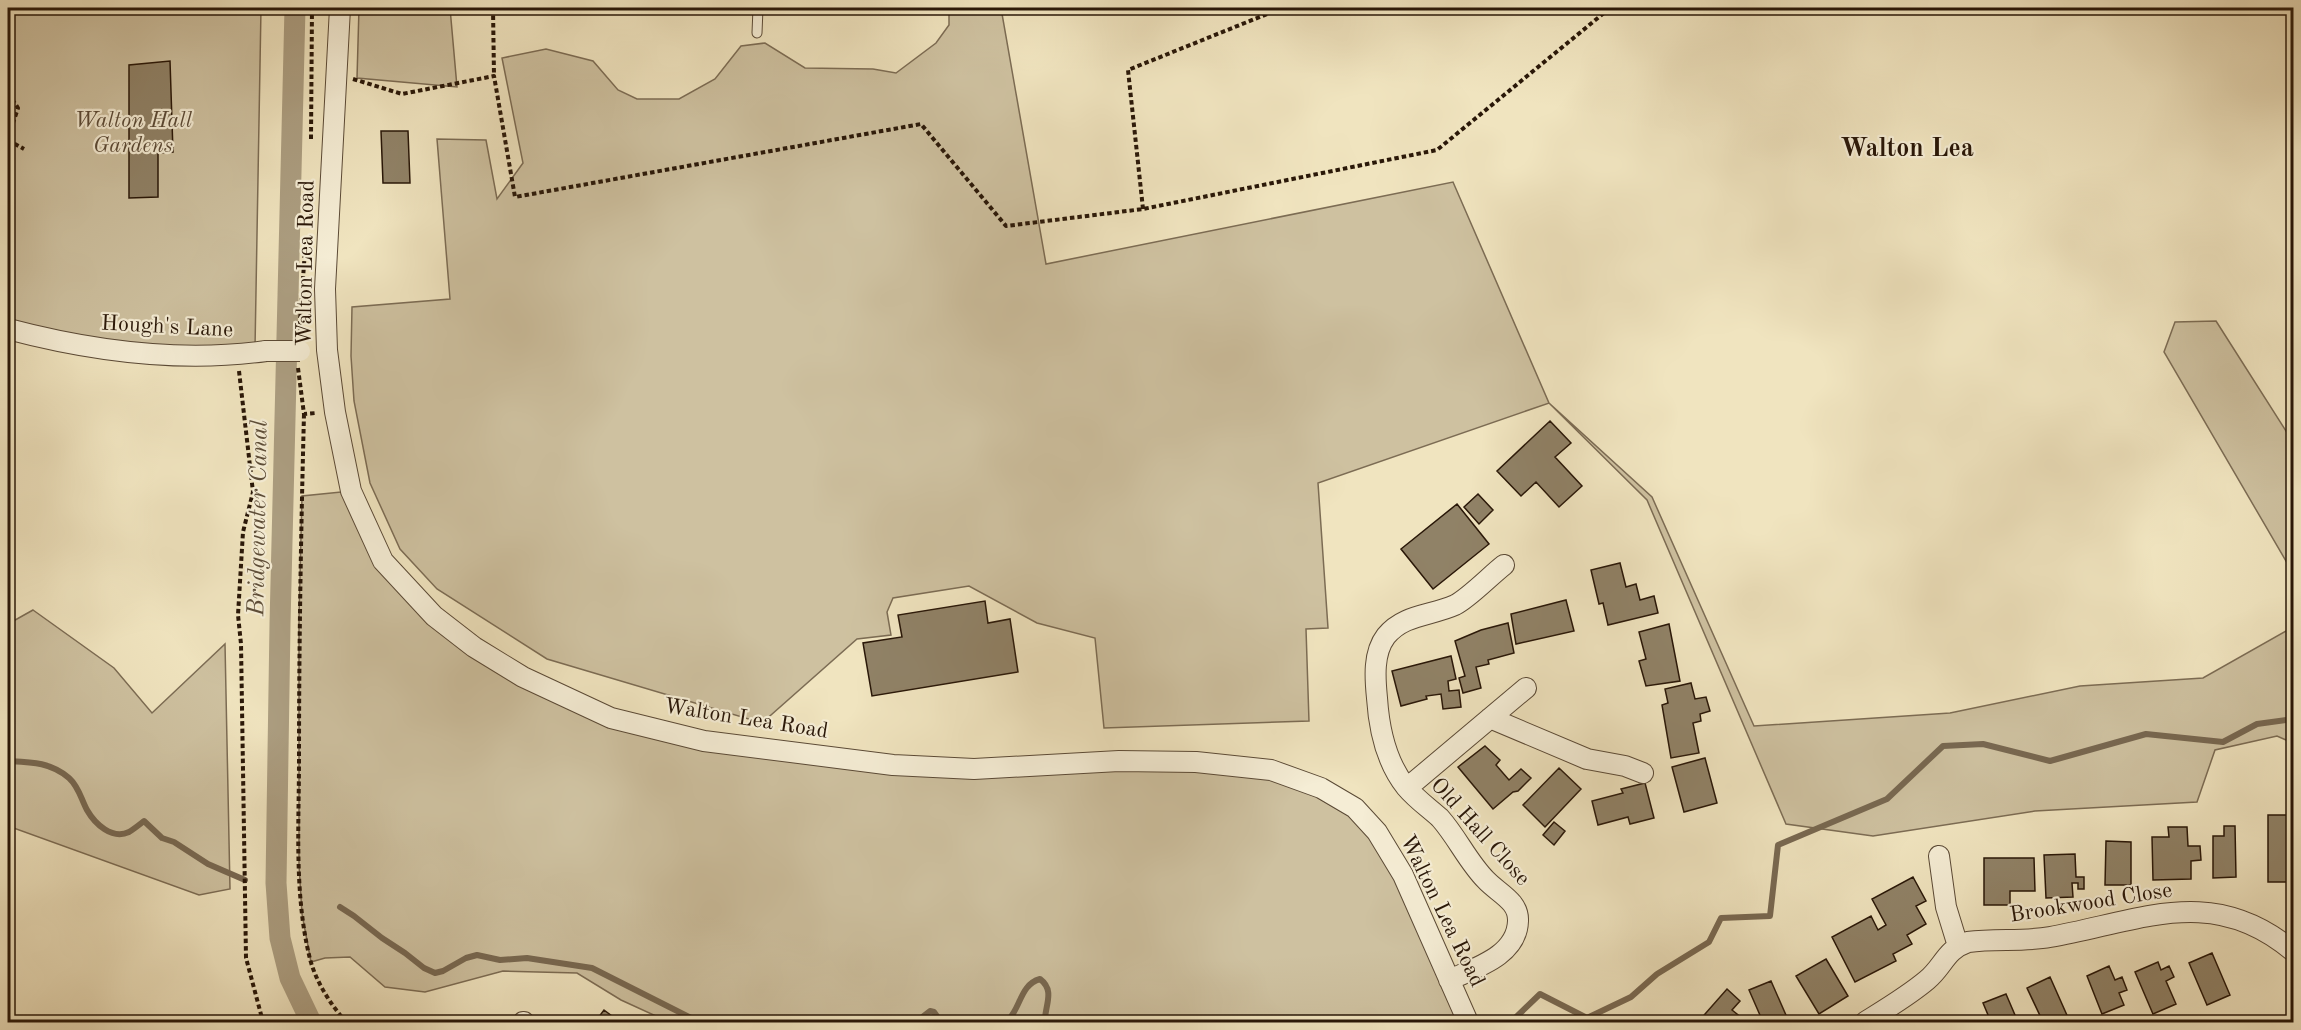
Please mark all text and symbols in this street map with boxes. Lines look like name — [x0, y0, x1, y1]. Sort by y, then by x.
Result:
park label: Walton Hall Gardens — [74, 110, 193, 157]
district label: Walton Lea — [1840, 136, 1974, 162]
street label: Walton Lea Road — [294, 180, 318, 346]
street label: Hough's Lane — [100, 313, 234, 341]
water label: Bridgewater Canal — [245, 420, 273, 617]
street label: Walton Lea Road — [662, 695, 830, 743]
street label: Old Hall Close — [1426, 774, 1534, 890]
street label: Walton Lea Road — [1396, 832, 1488, 990]
street label: Brookwood Close — [2008, 879, 2174, 927]

